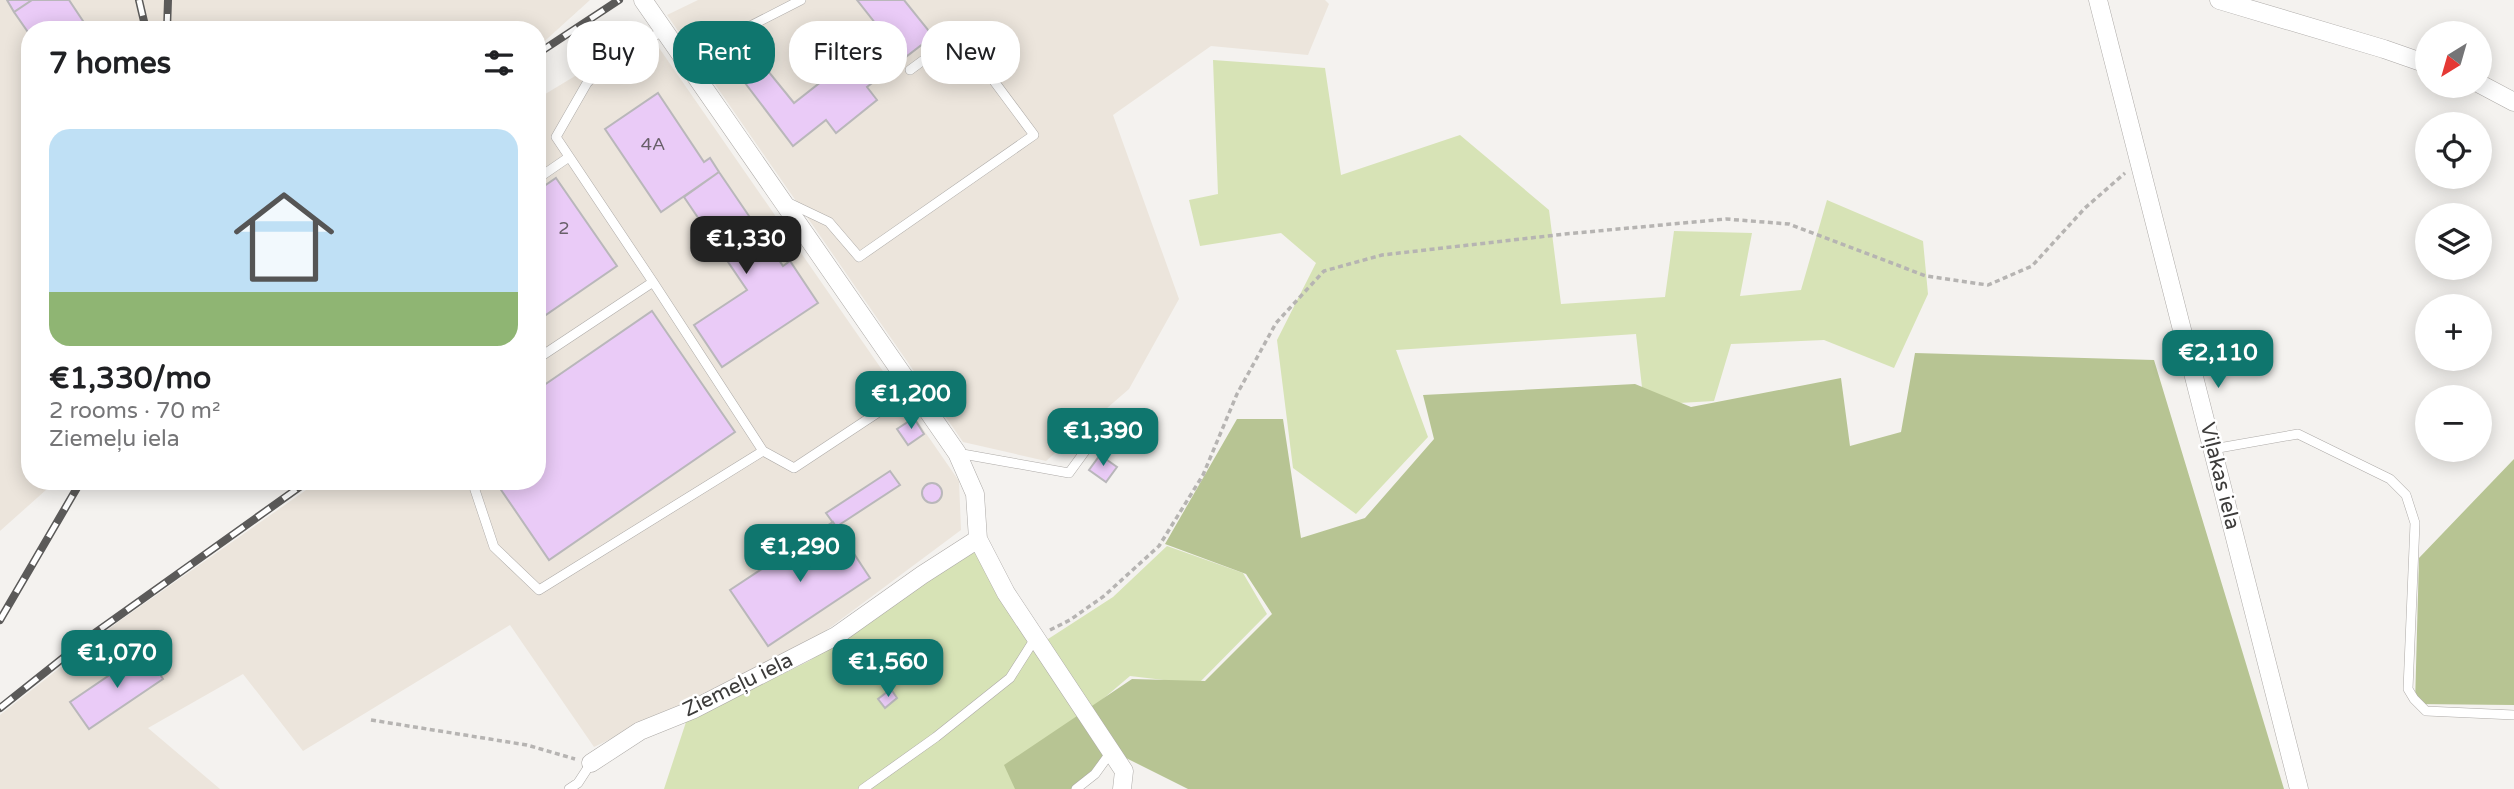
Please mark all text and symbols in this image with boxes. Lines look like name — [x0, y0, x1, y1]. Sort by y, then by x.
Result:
chip: Buy — [567, 21, 659, 84]
chip: Rent — [673, 21, 775, 84]
chip: Filters — [789, 21, 907, 84]
chip: New — [921, 21, 1020, 84]
north arrow — [2415, 21, 2492, 98]
map controls — [2415, 21, 2492, 462]
icon: filters — [480, 44, 518, 82]
text: 7 homes — [49, 45, 171, 82]
button: locate — [2415, 112, 2492, 189]
house number: 4A — [641, 133, 665, 155]
icon: home — [221, 174, 347, 300]
button: layers — [2415, 203, 2492, 280]
pin: €1,330 — [689, 216, 803, 276]
house number: 2 — [558, 217, 570, 239]
text: €1,330 — [706, 225, 786, 253]
button: + — [2415, 294, 2492, 371]
pin: €2,110 — [2161, 330, 2275, 390]
text: €2,110 — [2178, 339, 2258, 367]
text: €1,330/mo — [49, 360, 211, 397]
pin: €1,200 — [854, 372, 968, 431]
text: €1,200 — [871, 380, 951, 408]
button: − — [2415, 385, 2492, 462]
text: 2 rooms · 70 m² — [49, 397, 220, 425]
pin: €1,390 — [1046, 408, 1160, 468]
text: €1,390 — [1063, 417, 1143, 445]
street label: Viļakas iela — [2195, 420, 2245, 532]
text: Ziemeļu iela — [49, 425, 180, 453]
pin: €1,290 — [743, 524, 857, 584]
text: €1,290 — [760, 533, 840, 561]
pin: €1,070 — [60, 630, 174, 690]
text: €1,070 — [77, 639, 157, 667]
pin: €1,560 — [831, 640, 945, 699]
street label: Ziemeļu iela — [679, 648, 797, 722]
text: €1,560 — [848, 648, 928, 676]

